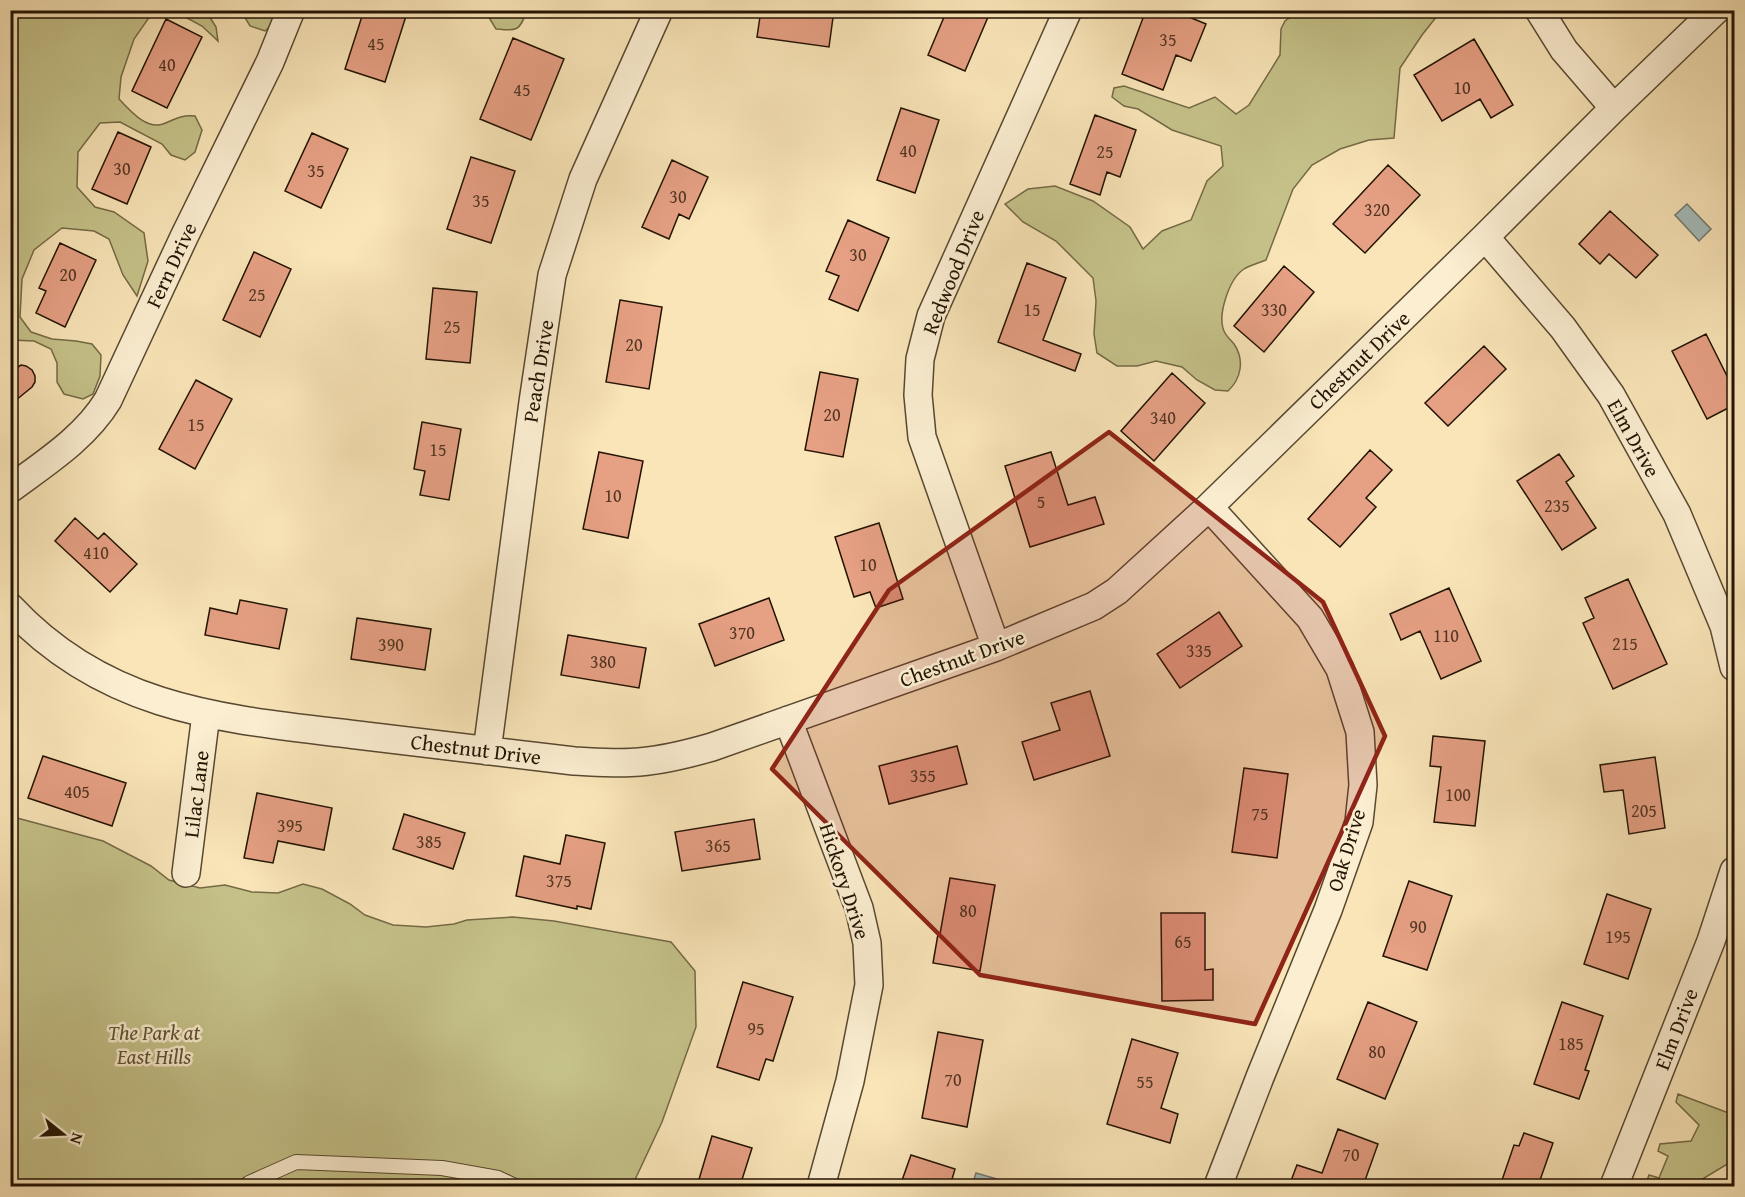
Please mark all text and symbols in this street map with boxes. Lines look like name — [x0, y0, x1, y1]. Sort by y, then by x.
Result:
house number: 35 — [1159, 26, 1177, 53]
house number: 45 — [367, 30, 385, 57]
house number: 40 — [158, 51, 176, 78]
house number: 10 — [1453, 74, 1471, 101]
house number: 45 — [513, 76, 531, 103]
house number: 40 — [899, 137, 917, 164]
house number: 25 — [1096, 138, 1114, 165]
house number: 30 — [113, 155, 131, 182]
house number: 35 — [307, 157, 325, 184]
house number: 30 — [669, 183, 687, 210]
house number: 35 — [472, 187, 490, 214]
house number: 320 — [1364, 196, 1390, 223]
street label: Redwood Drive — [914, 205, 992, 339]
street label: Fern Drive — [138, 217, 204, 313]
house number: 30 — [849, 241, 867, 268]
house number: 20 — [59, 261, 77, 288]
house number: 25 — [248, 281, 266, 308]
house number: 15 — [1023, 296, 1041, 323]
house number: 330 — [1261, 296, 1287, 323]
street label: Chestnut Drive — [1301, 303, 1417, 417]
house number: 25 — [443, 313, 461, 340]
street label: Peach Drive — [515, 317, 561, 425]
house number: 20 — [625, 331, 643, 358]
street label: Elm Drive — [1600, 393, 1668, 483]
house number: 20 — [823, 401, 841, 428]
house number: 340 — [1150, 404, 1176, 431]
house number: 15 — [187, 411, 205, 438]
house number: 15 — [429, 436, 447, 463]
house number: 10 — [604, 482, 622, 509]
house number: 5 — [1037, 488, 1045, 515]
house number: 235 — [1544, 492, 1570, 519]
house number: 410 — [83, 539, 109, 566]
house number: 10 — [859, 551, 877, 578]
house number: 370 — [729, 619, 755, 646]
street label: Chestnut Drive — [895, 621, 1029, 695]
house number: 110 — [1433, 622, 1459, 649]
house number: 215 — [1612, 630, 1638, 657]
house number: 390 — [378, 631, 404, 658]
house number: 335 — [1186, 637, 1212, 664]
house number: 380 — [590, 648, 616, 675]
street label: Chestnut Drive — [409, 726, 543, 772]
street label: Lilac Lane — [175, 748, 217, 839]
house number: 355 — [910, 762, 936, 789]
house number: 405 — [64, 778, 90, 805]
house number: 100 — [1445, 781, 1471, 808]
house number: 205 — [1631, 797, 1657, 824]
house number: 75 — [1251, 800, 1269, 827]
street label: Oak Drive — [1319, 805, 1373, 895]
house number: 395 — [277, 812, 303, 839]
street label: Hickory Drive — [812, 819, 878, 943]
house number: 385 — [416, 828, 442, 855]
house number: 365 — [705, 832, 731, 859]
house number: 375 — [546, 867, 572, 894]
house number: 80 — [959, 897, 977, 924]
house number: 90 — [1409, 913, 1427, 940]
house number: 195 — [1605, 923, 1631, 950]
house number: 65 — [1174, 928, 1192, 955]
street label: Elm Drive — [1646, 983, 1706, 1074]
house number: 95 — [747, 1015, 765, 1042]
park label: The Park at East Hills — [108, 1017, 200, 1072]
house number: 185 — [1558, 1030, 1584, 1057]
house number: 80 — [1368, 1038, 1386, 1065]
house number: 70 — [944, 1066, 962, 1093]
house number: 55 — [1136, 1068, 1154, 1095]
north arrow — [33, 1104, 93, 1164]
text: N — [64, 1130, 90, 1148]
house number: 70 — [1342, 1141, 1360, 1168]

